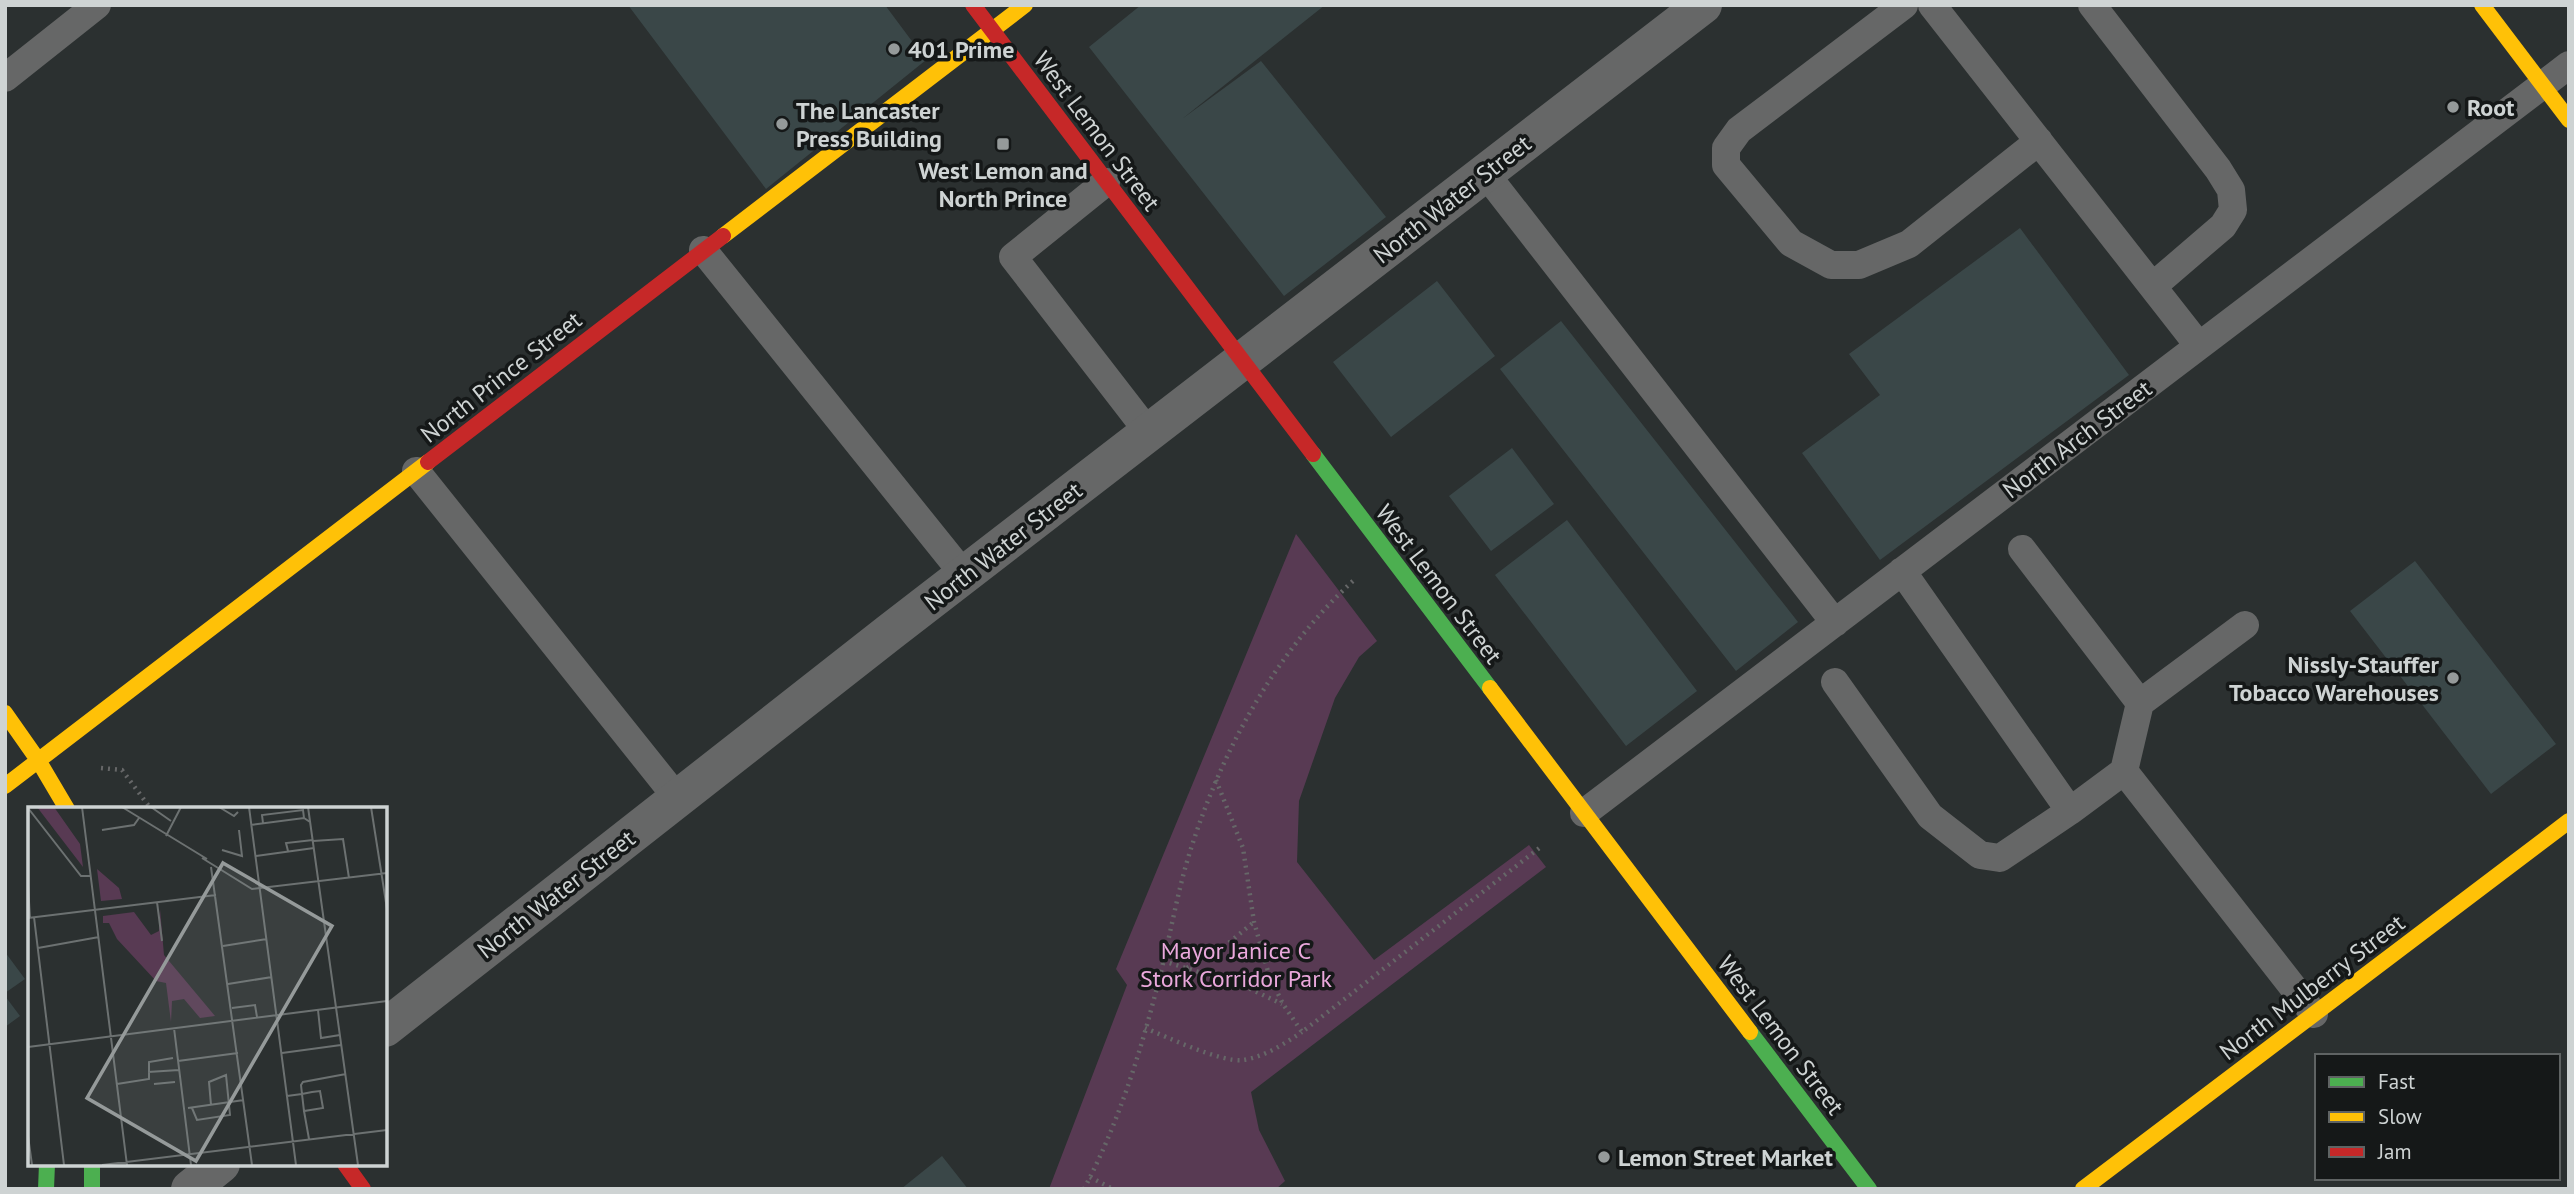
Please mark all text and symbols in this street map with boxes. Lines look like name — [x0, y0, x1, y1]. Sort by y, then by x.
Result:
place label: 401 Prime — [908, 34, 1014, 65]
marker: 401 Prime — [886, 41, 902, 57]
street label: West Lemon Street — [1027, 45, 1167, 217]
place label: Root — [2467, 92, 2515, 123]
place label: The Lancaster Press Building — [796, 95, 942, 154]
marker: Root — [2445, 99, 2461, 115]
marker: The Lancaster Press Building — [774, 116, 790, 132]
street label: North Water Street — [1367, 128, 1537, 270]
marker: West Lemon and North Prince — [995, 136, 1011, 152]
place label: West Lemon and North Prince — [918, 155, 1088, 214]
street label: North Prince Street — [414, 304, 588, 450]
street label: North Arch Street — [1996, 373, 2158, 505]
street label: North Water Street — [918, 475, 1088, 617]
street label: West Lemon Street — [1369, 498, 1509, 670]
place label: Nissly-Stauffer Tobacco Warehouses — [2229, 649, 2440, 708]
marker: Nissly-Stauffer Tobacco Warehouses — [2445, 670, 2461, 686]
inset map — [28, 807, 387, 1166]
street label: North Water Street — [471, 823, 641, 965]
street label: North Mulberry Street — [2213, 907, 2411, 1067]
park label: Mayor Janice C Stork Corridor Park — [1140, 935, 1332, 994]
street label: West Lemon Street — [1711, 949, 1851, 1121]
legend — [2315, 1054, 2560, 1180]
text: Fast — [2378, 1068, 2415, 1095]
text: Slow — [2378, 1103, 2422, 1130]
text: Jam — [2377, 1138, 2412, 1165]
place label: Lemon Street Market — [1618, 1142, 1833, 1173]
marker: Lemon Street Market — [1596, 1149, 1612, 1165]

